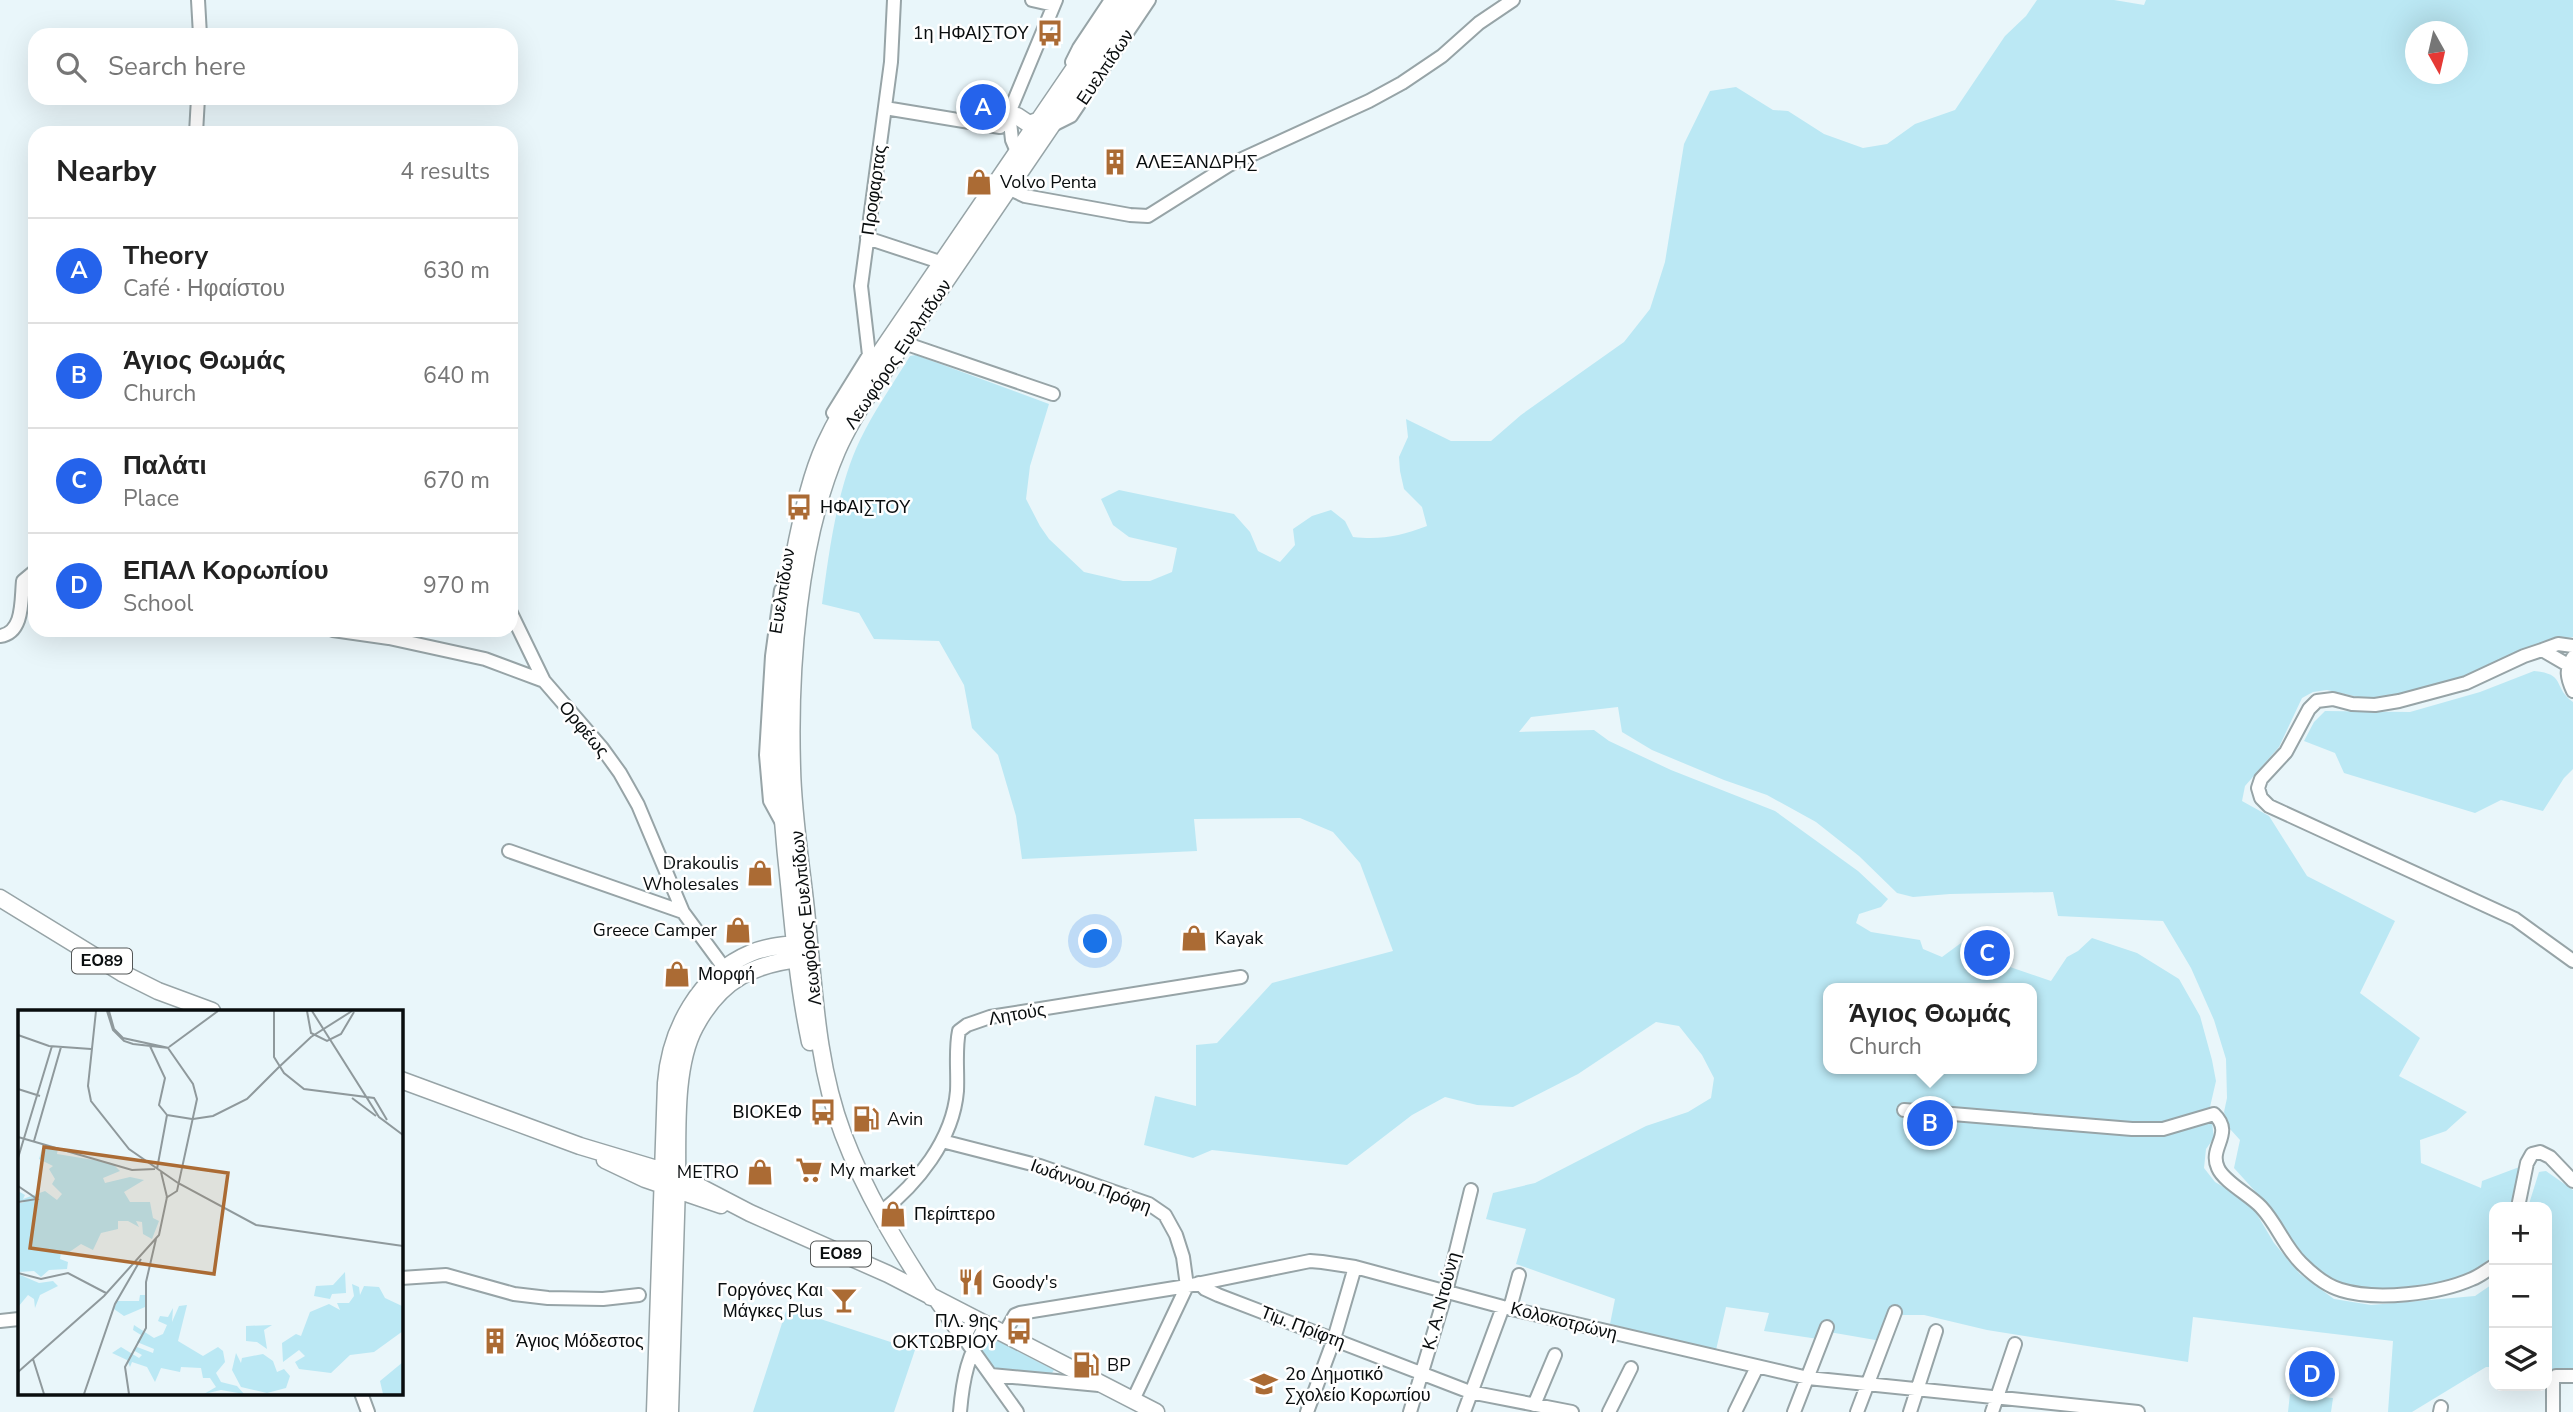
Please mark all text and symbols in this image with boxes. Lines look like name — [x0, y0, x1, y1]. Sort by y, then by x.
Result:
bus stop icon: 1η ΗΦΑΙΣΤΟΥ — [1035, 18, 1065, 48]
place label: 1η ΗΦΑΙΣΤΟΥ — [913, 21, 1029, 45]
north arrow — [2405, 21, 2468, 84]
street label: Ευελπίδων — [1071, 24, 1139, 110]
search box — [28, 28, 518, 105]
icon: search — [52, 48, 90, 86]
text: Search here — [108, 49, 246, 84]
pin: A — [960, 81, 1006, 133]
street label: Προφαρτας — [856, 143, 892, 237]
building icon: ΑΛΕΞΑΝΔΡΗΣ — [1100, 147, 1130, 177]
place label: ΑΛΕΞΑΝΔΡΗΣ — [1136, 150, 1258, 174]
text: Nearby — [56, 151, 156, 192]
text: 4 results — [400, 156, 490, 187]
shop icon: Volvo Penta — [964, 167, 994, 197]
place label: Volvo Penta — [999, 170, 1097, 194]
text: Theory — [123, 238, 208, 273]
text: A — [70, 255, 88, 286]
text: 630 m — [423, 255, 490, 286]
text: Café · Ηφαίστου — [123, 273, 285, 304]
street label: Λεωφόρος Ευελπίδων — [839, 274, 957, 434]
text: Άγιος Θωμάς — [123, 343, 286, 378]
text: B — [71, 360, 87, 391]
text: 640 m — [423, 360, 490, 391]
text: Church — [123, 378, 196, 409]
text: Παλάτι — [123, 448, 207, 483]
text: C — [71, 465, 87, 496]
text: 670 m — [423, 465, 490, 496]
text: Place — [123, 483, 179, 514]
bus stop icon: ΗΦΑΙΣΤΟΥ — [784, 492, 814, 522]
place label: ΗΦΑΙΣΤΟΥ — [820, 495, 911, 519]
street label: Ευελπίδων — [763, 546, 801, 636]
text: ΕΠΑΛ Κορωπίου — [123, 553, 329, 588]
text: D — [70, 570, 88, 601]
text: 970 m — [423, 570, 490, 601]
text: School — [123, 588, 193, 619]
street label: Ορφέως — [553, 696, 615, 762]
street label: Λεωφόρος Ευελπίδων — [785, 829, 827, 1007]
place label: Drakoulis Wholesales — [642, 851, 739, 896]
shop icon: Drakoulis Wholesales — [745, 858, 775, 888]
shop icon: Greece Camper — [723, 915, 753, 945]
place label: Greece Camper — [593, 918, 718, 942]
shop icon: Kayak — [1179, 923, 1209, 953]
your location — [1078, 924, 1112, 958]
place label: Kayak — [1215, 926, 1264, 950]
pin: C — [1964, 927, 2010, 979]
road number: ΕΟ89 — [72, 948, 132, 973]
shop icon: Μορφή — [662, 959, 692, 989]
place label: Μορφή — [698, 962, 755, 986]
popup — [1823, 983, 2037, 1074]
text: Άγιος Θωμάς — [1849, 996, 2011, 1031]
street label: Λητούς — [987, 997, 1048, 1031]
inset map — [18, 1010, 402, 1394]
text: Church — [1849, 1031, 1922, 1062]
bus stop icon: ΒΙΟΚΕΦ — [808, 1097, 838, 1127]
pin: B — [1907, 1097, 1953, 1149]
place label: ΒΙΟΚΕΦ — [733, 1100, 802, 1124]
fuel station icon: Avin — [851, 1104, 881, 1134]
place label: Avin — [887, 1107, 923, 1131]
street label: Ιωάννου Πρόφη — [1027, 1153, 1155, 1219]
supermarket icon: My market — [794, 1155, 824, 1185]
shop icon: METRO — [745, 1157, 775, 1187]
place label: My market — [830, 1158, 916, 1182]
place label: METRO — [677, 1160, 739, 1184]
shop icon: Περίπτερο — [878, 1199, 908, 1229]
place label: Περίπτερο — [914, 1202, 995, 1226]
map controls — [2489, 1202, 2552, 1391]
button: + — [2489, 1202, 2552, 1265]
road number: ΕΟ89 — [811, 1242, 871, 1266]
street label: Κ. Α. Ντούνη — [1416, 1249, 1466, 1353]
button: − — [2489, 1265, 2552, 1328]
restaurant icon: Goody's — [956, 1267, 986, 1297]
place label: Goody's — [992, 1270, 1057, 1294]
place label: Γοργόνες Και Μάγκες Plus — [717, 1278, 823, 1323]
bar icon: Γοργόνες Και Μάγκες Plus — [829, 1285, 859, 1315]
street label: Κολοκοτρώνη — [1508, 1296, 1620, 1346]
street label: Τιμ. Πρίφτη — [1257, 1300, 1349, 1354]
place label: ΠΛ. 9ης ΟΚΤΩΒΡΙΟΥ — [893, 1309, 998, 1354]
bus stop icon: ΠΛ. 9ης ΟΚΤΩΒΡΙΟΥ — [1004, 1316, 1034, 1346]
building icon: Άγιος Μόδεστος — [480, 1326, 510, 1356]
button: layers — [2489, 1328, 2552, 1391]
place label: Άγιος Μόδεστος — [516, 1329, 644, 1353]
pin: D — [2289, 1348, 2335, 1400]
fuel station icon: BP — [1071, 1350, 1101, 1380]
place label: BP — [1107, 1353, 1131, 1377]
place label: 2ο Δημοτικό Σχολείο Κορωπίου — [1285, 1362, 1431, 1407]
school or university icon: 2ο Δημοτικό Σχολείο Κορωπίου — [1249, 1369, 1279, 1399]

